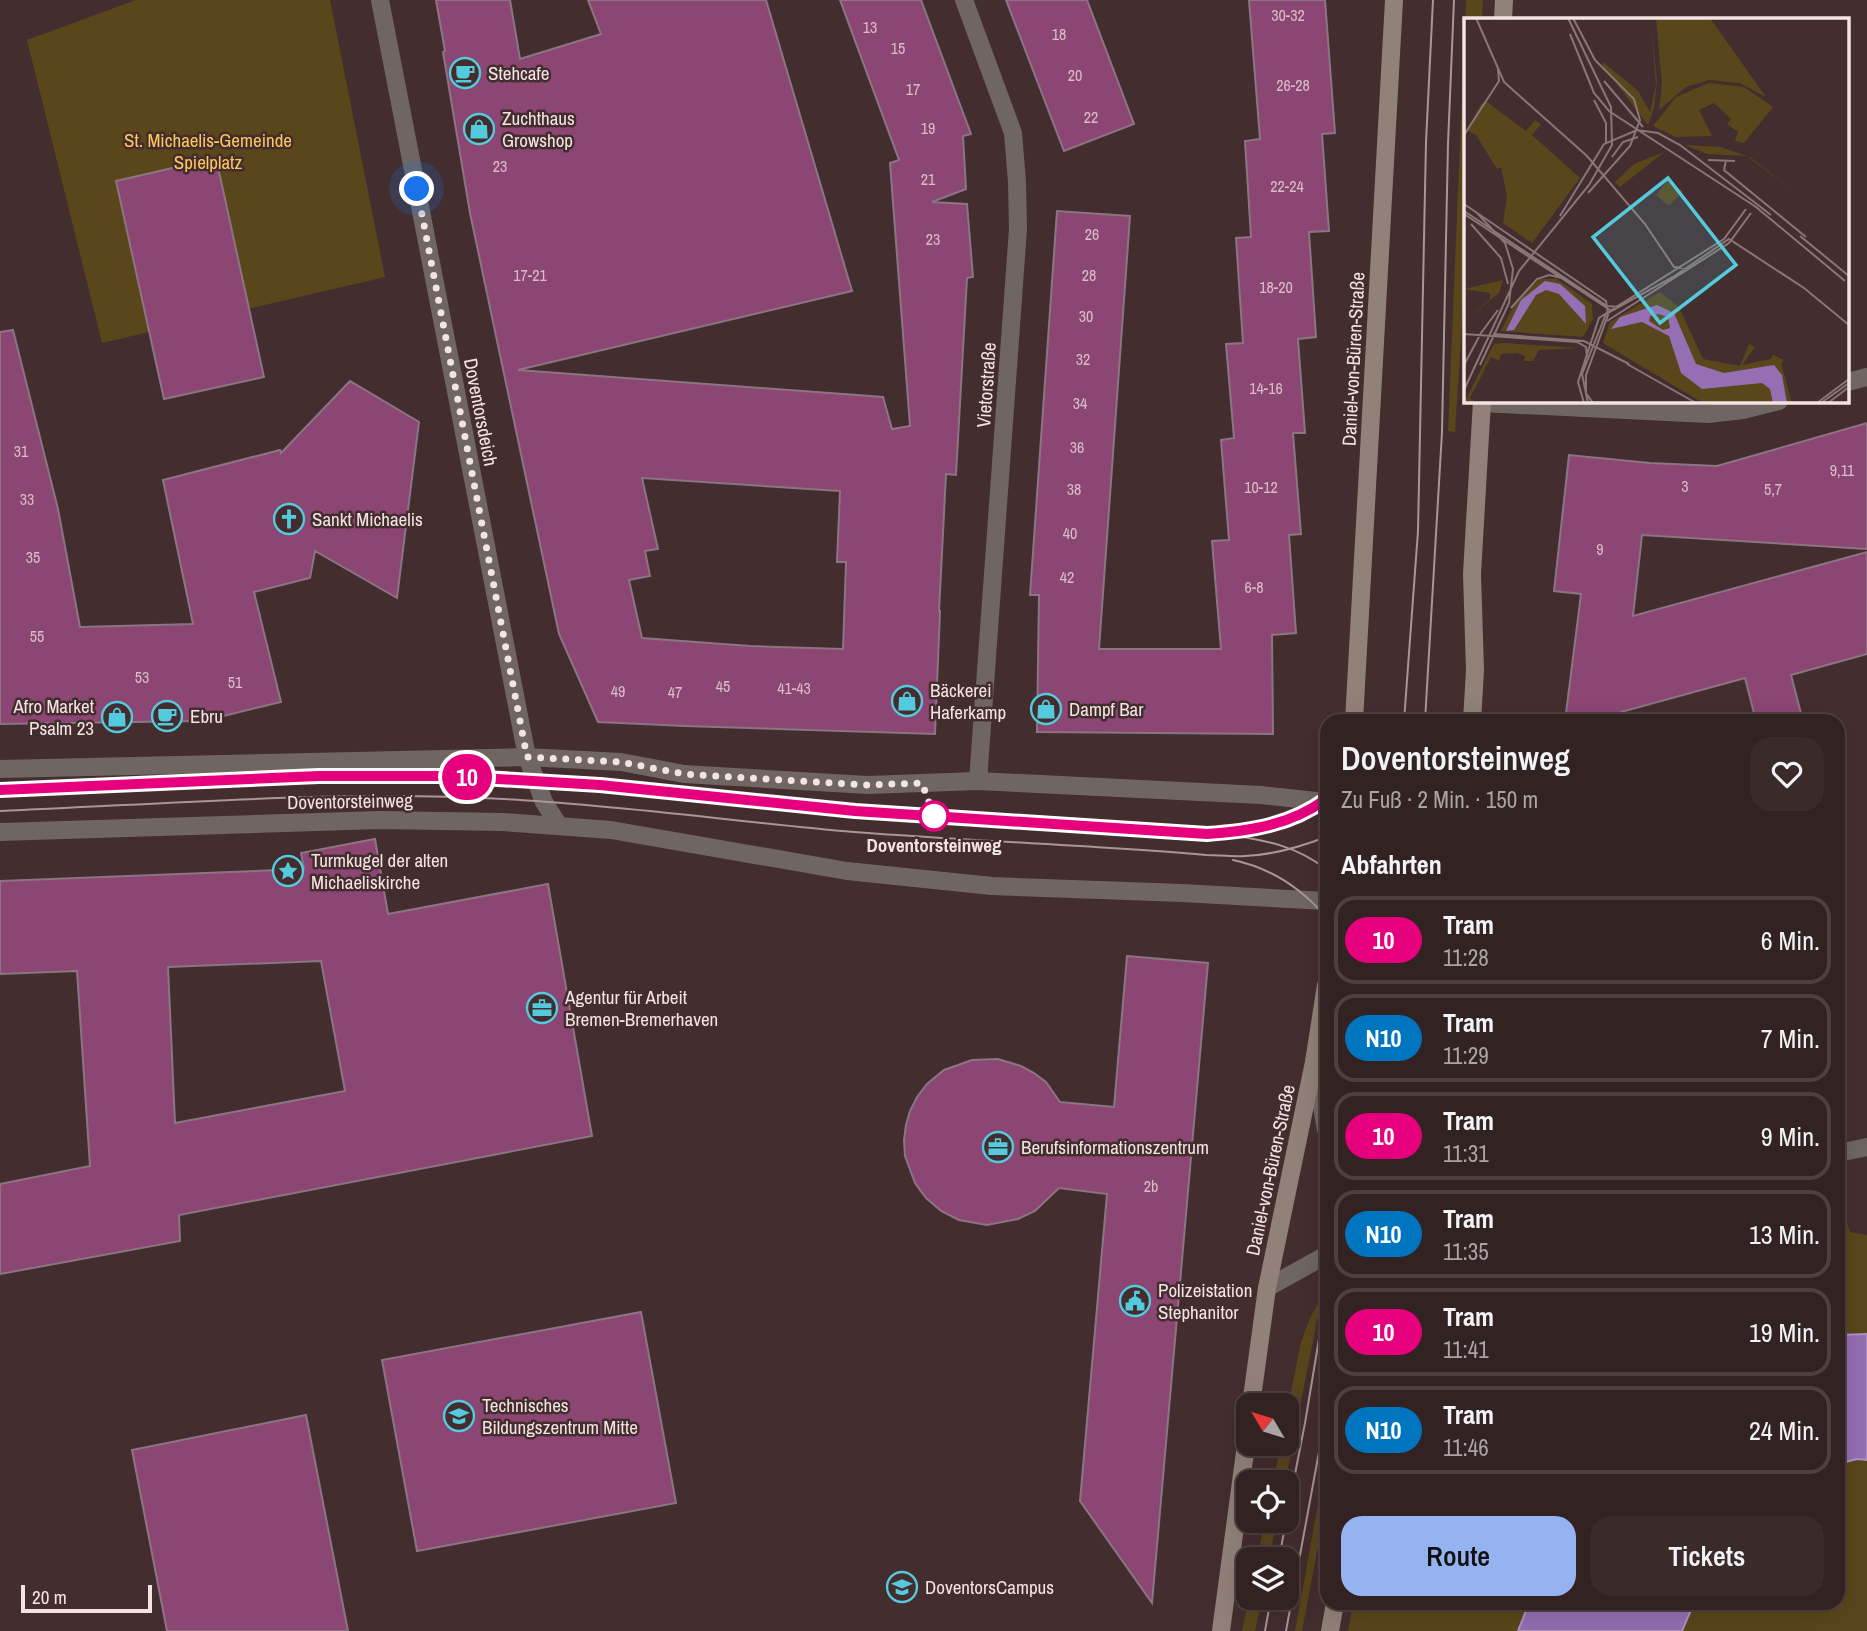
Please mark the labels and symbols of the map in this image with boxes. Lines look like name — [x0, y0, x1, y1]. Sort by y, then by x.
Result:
house number: 30-32 — [1271, 4, 1305, 26]
house number: 13 — [863, 16, 877, 38]
inset map — [1464, 18, 1850, 402]
house number: 18 — [1052, 23, 1066, 45]
house number: 15 — [891, 37, 905, 59]
cafe icon: Stehcafe — [448, 56, 482, 90]
place label: Stehcafe — [488, 60, 550, 86]
house number: 20 — [1068, 64, 1082, 86]
house number: 26-28 — [1276, 74, 1310, 96]
house number: 17 — [906, 78, 920, 100]
place label: Zuchthaus Growshop — [502, 105, 575, 153]
house number: 22 — [1084, 106, 1098, 128]
shop icon: Zuchthaus Growshop — [462, 112, 496, 146]
house number: 19 — [921, 117, 935, 139]
park label: St. Michaelis-Gemeinde Spielplatz — [124, 127, 292, 175]
house number: 23 — [493, 155, 507, 177]
house number: 21 — [921, 168, 936, 190]
your location — [399, 171, 434, 206]
house number: 22-24 — [1270, 175, 1304, 197]
house number: 26 — [1085, 223, 1099, 245]
house number: 23 — [926, 228, 940, 250]
house number: 17-21 — [513, 264, 547, 286]
house number: 28 — [1082, 264, 1096, 286]
street label: Daniel-von-Büren-Straße — [1335, 271, 1371, 447]
house number: 18-20 — [1259, 276, 1293, 298]
house number: 30 — [1079, 305, 1093, 327]
street label: Vietorstraße — [970, 341, 1002, 429]
house number: 32 — [1076, 348, 1090, 370]
street label: Doventorsdeich — [458, 356, 504, 468]
house number: 14-16 — [1249, 377, 1283, 399]
house number: 34 — [1073, 392, 1087, 414]
house number: 36 — [1070, 436, 1084, 458]
house number: 31 — [14, 440, 29, 462]
house number: 9,11 — [1830, 459, 1855, 481]
house number: 3 — [1681, 475, 1689, 497]
house number: 10-12 — [1244, 476, 1278, 498]
house number: 38 — [1067, 478, 1081, 500]
house number: 5,7 — [1764, 478, 1782, 500]
house number: 33 — [20, 488, 34, 510]
church icon: Sankt Michaelis — [272, 502, 306, 536]
place label: Sankt Michaelis — [312, 506, 423, 532]
house number: 40 — [1063, 522, 1077, 544]
house number: 9 — [1596, 538, 1604, 560]
house number: 35 — [26, 546, 40, 568]
house number: 42 — [1060, 566, 1074, 588]
house number: 6-8 — [1245, 576, 1263, 598]
house number: 55 — [30, 625, 44, 647]
house number: 53 — [135, 666, 149, 688]
house number: 51 — [228, 671, 243, 693]
house number: 45 — [716, 675, 730, 697]
house number: 41-43 — [777, 677, 811, 699]
place label: Bäckerei Haferkamp — [930, 677, 1006, 725]
house number: 49 — [611, 680, 625, 702]
house number: 47 — [668, 681, 682, 703]
shop icon: Bäckerei Haferkamp — [890, 684, 924, 718]
shop icon: Dampf Bar — [1029, 692, 1063, 726]
place label: Afro Market Psalm 23 — [12, 693, 95, 741]
place label: Dampf Bar — [1069, 696, 1144, 722]
cafe icon: Ebru — [150, 699, 184, 733]
shop icon: Afro Market Psalm 23 — [100, 700, 134, 734]
place label: Ebru — [190, 703, 223, 729]
line badge: 10 — [435, 754, 498, 800]
street label: Doventorsteinweg — [287, 787, 413, 815]
marker: Doventorsteinweg — [919, 801, 949, 831]
place label: Doventorsteinweg — [866, 832, 1002, 858]
place label: Turmkugel der alten Michaeliskirche — [311, 847, 448, 895]
place icon: Turmkugel der alten Michaeliskirche — [271, 854, 305, 888]
place label: Agentur für Arbeit Bremen-Bremerhaven — [564, 984, 718, 1032]
office icon: Agentur für Arbeit Bremen-Bremerhaven — [525, 991, 559, 1025]
street label: Daniel-von-Büren-Straße — [1239, 1082, 1301, 1258]
office icon: Berufsinformationszentrum — [981, 1130, 1015, 1164]
place label: Berufsinformationszentrum — [1021, 1134, 1209, 1160]
house number: 2b — [1144, 1175, 1158, 1197]
place label: Polizeistation Stephanitor — [1158, 1277, 1252, 1325]
public building icon: Polizeistation Stephanitor — [1118, 1284, 1152, 1318]
place label: Technisches Bildungszentrum Mitte — [482, 1392, 638, 1440]
north arrow — [1236, 1393, 1298, 1456]
school or university icon: Technisches Bildungszentrum Mitte — [442, 1399, 476, 1433]
school or university icon: DoventorsCampus — [885, 1570, 919, 1604]
place label: DoventorsCampus — [925, 1574, 1054, 1600]
scale bar — [21, 1582, 152, 1614]

